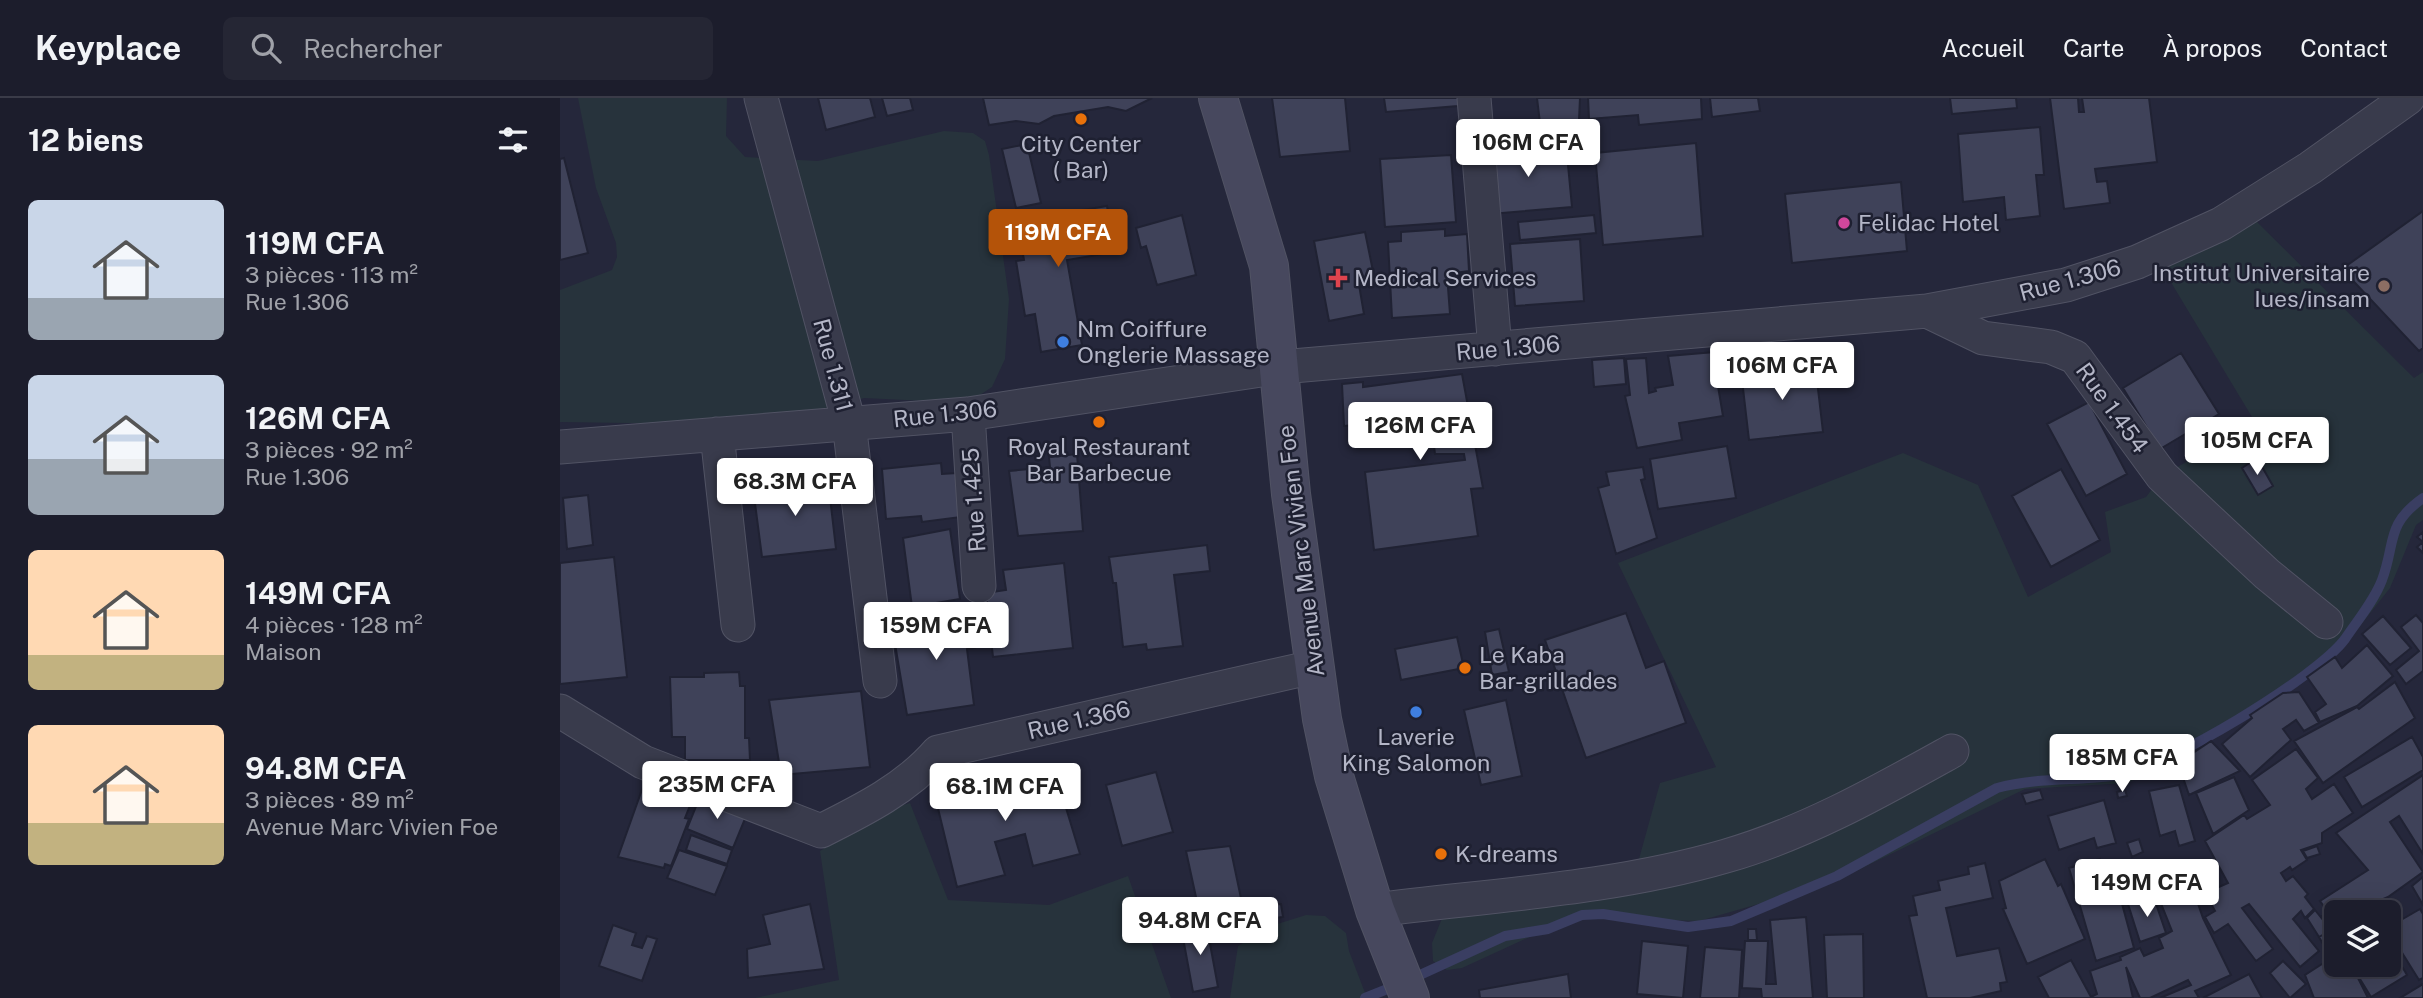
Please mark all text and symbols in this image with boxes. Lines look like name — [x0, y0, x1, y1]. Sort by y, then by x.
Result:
search box — [223, 17, 713, 80]
text: Keyplace — [35, 29, 181, 67]
icon: search — [247, 29, 285, 67]
text: Rechercher — [303, 33, 443, 64]
text: Accueil — [1942, 34, 2025, 62]
text: Carte — [2063, 34, 2124, 62]
text: À propos — [2162, 34, 2262, 62]
text: Contact — [2300, 34, 2388, 62]
marker: City Center ( Bar) — [1073, 111, 1089, 127]
pin: 106M CFA — [1456, 120, 1600, 179]
icon: filters — [494, 121, 532, 159]
text: 12 biens — [28, 122, 144, 158]
text: 106M CFA — [1472, 128, 1584, 155]
place label: City Center ( Bar) — [1021, 130, 1141, 183]
pin: 119M CFA — [986, 209, 1130, 269]
place label: Felidac Hotel — [1858, 209, 2000, 236]
marker: Felidac Hotel — [1836, 215, 1852, 231]
text: 119M CFA — [1005, 218, 1111, 245]
text: 119M CFA — [245, 225, 384, 261]
icon: home — [84, 228, 168, 312]
street label: Rue 1.306 — [2016, 253, 2124, 306]
place label: Institut Universitaire Iues/insam — [2153, 259, 2370, 312]
text: 3 pièces · 113 m² — [245, 261, 418, 288]
place label: Medical Services — [1354, 264, 1536, 291]
marker: Medical Services — [1328, 268, 1348, 288]
marker: Institut Universitaire Iues/insam — [2376, 278, 2392, 294]
text: Rue 1.306 — [245, 288, 349, 315]
place label: Nm Coiffure Onglerie Massage — [1077, 315, 1270, 368]
street label: Rue 1.311 — [808, 316, 859, 414]
street label: Rue 1.306 — [1455, 330, 1561, 365]
marker: Nm Coiffure Onglerie Massage — [1055, 334, 1071, 350]
pin: 106M CFA — [1710, 342, 1854, 402]
text: 106M CFA — [1726, 351, 1838, 378]
street label: Rue 1.454 — [2071, 357, 2154, 458]
street label: Rue 1.306 — [892, 395, 998, 432]
text: 126M CFA — [245, 400, 391, 436]
pin: 126M CFA — [1348, 402, 1492, 462]
icon: home — [84, 403, 168, 487]
text: 126M CFA — [1364, 411, 1476, 438]
marker: Royal Restaurant Bar Barbecue — [1091, 414, 1107, 430]
pin: 105M CFA — [2185, 418, 2329, 477]
street label: Avenue Marc Vivien Foe — [1272, 424, 1329, 678]
text: 105M CFA — [2201, 426, 2313, 453]
place label: Royal Restaurant Bar Barbecue — [1008, 433, 1190, 486]
text: 3 pièces · 92 m² — [245, 436, 413, 463]
street label: Rue 1.425 — [956, 447, 991, 553]
pin: 68.3M CFA — [715, 458, 875, 518]
text: Rue 1.306 — [245, 463, 349, 490]
text: 68.3M CFA — [733, 467, 857, 494]
text: 149M CFA — [245, 575, 391, 611]
icon: home — [84, 578, 168, 662]
pin: 159M CFA — [864, 602, 1008, 662]
text: 4 pièces · 128 m² — [245, 611, 423, 638]
text: 159M CFA — [880, 611, 992, 638]
text: Maison — [245, 638, 322, 665]
place label: Le Kaba Bar-grillades — [1479, 641, 1617, 694]
marker: Le Kaba Bar-grillades — [1457, 660, 1473, 676]
street label: Rue 1.366 — [1025, 695, 1133, 744]
marker: Laverie King Salomon — [1408, 704, 1424, 720]
place label: Laverie King Salomon — [1342, 723, 1490, 776]
pin: 185M CFA — [2050, 734, 2194, 794]
text: 185M CFA — [2066, 743, 2178, 770]
text: 94.8M CFA — [245, 750, 407, 786]
icon: home — [84, 753, 168, 837]
pin: 235M CFA — [645, 762, 789, 821]
pin: 68.1M CFA — [925, 764, 1085, 823]
text: 235M CFA — [658, 770, 776, 797]
text: 68.1M CFA — [946, 772, 1064, 799]
text: 3 pièces · 89 m² — [245, 786, 414, 813]
text: Avenue Marc Vivien Foe — [245, 813, 498, 840]
place label: K-dreams — [1455, 840, 1558, 867]
marker: K-dreams — [1433, 846, 1449, 862]
pin: 149M CFA — [2075, 860, 2219, 919]
text: 149M CFA — [2091, 868, 2203, 895]
pin: 94.8M CFA — [1120, 898, 1280, 957]
map controls — [2324, 900, 2401, 977]
button: layers — [2324, 900, 2401, 977]
text: 94.8M CFA — [1138, 906, 1262, 933]

